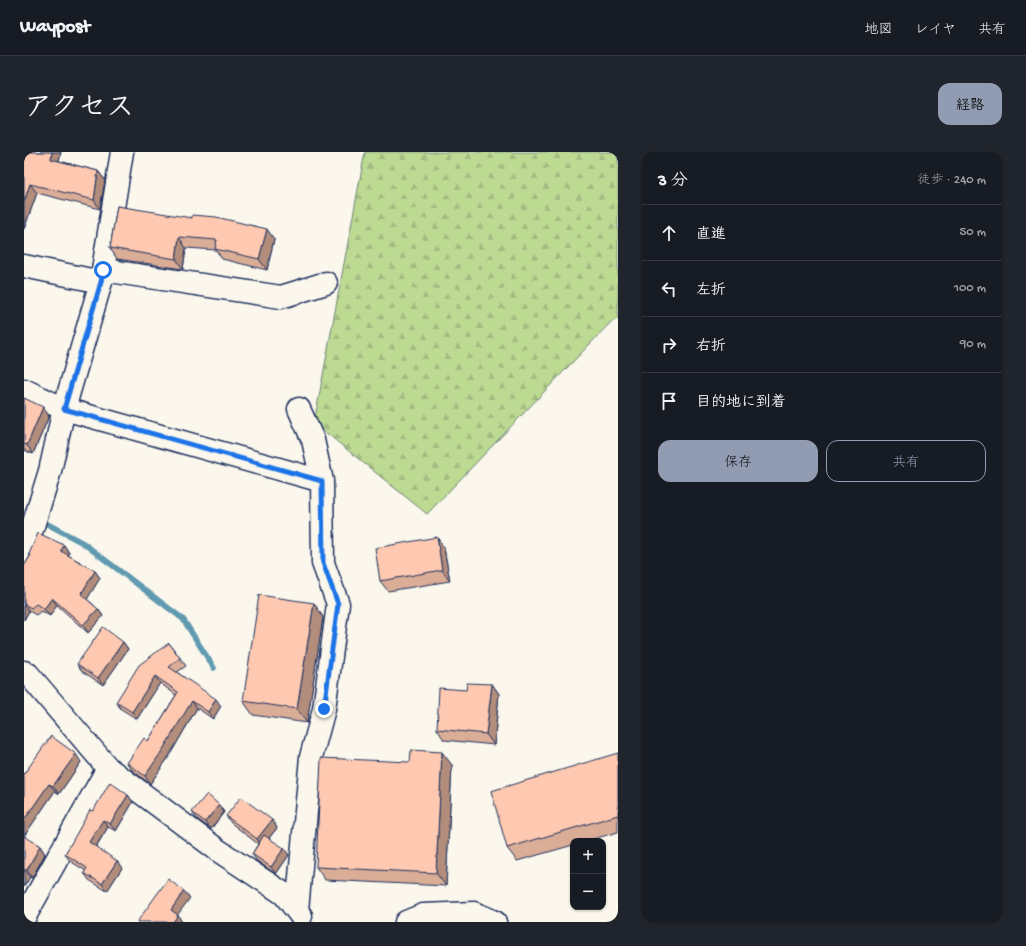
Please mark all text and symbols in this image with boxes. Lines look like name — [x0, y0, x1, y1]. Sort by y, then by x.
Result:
text: Waypost — [20, 16, 90, 39]
text: 地図 — [865, 22, 893, 39]
text: レイヤ — [915, 22, 956, 39]
text: 共有 — [978, 22, 1006, 39]
button: 経路 — [938, 83, 1002, 125]
text: アクセス — [24, 93, 134, 126]
text: 3 分 — [658, 172, 688, 192]
text: 徒歩 · 240 m — [918, 173, 986, 188]
icon: ahead — [658, 222, 680, 244]
text: 50 m — [959, 225, 986, 240]
text: 直進 — [696, 226, 726, 244]
route start — [94, 261, 112, 279]
icon: left — [658, 278, 680, 300]
text: 100 m — [954, 281, 986, 296]
text: 左折 — [696, 282, 726, 300]
icon: right — [658, 334, 680, 356]
text: 90 m — [960, 337, 986, 352]
text: 右折 — [696, 338, 726, 356]
icon: arrive — [658, 390, 680, 412]
text: 目的地に到着 — [696, 394, 786, 412]
button: 保存 — [658, 440, 818, 482]
button: 共有 — [826, 440, 986, 482]
route end — [315, 700, 333, 718]
map controls — [570, 838, 606, 910]
button: + — [570, 838, 606, 874]
button: − — [570, 874, 606, 910]

